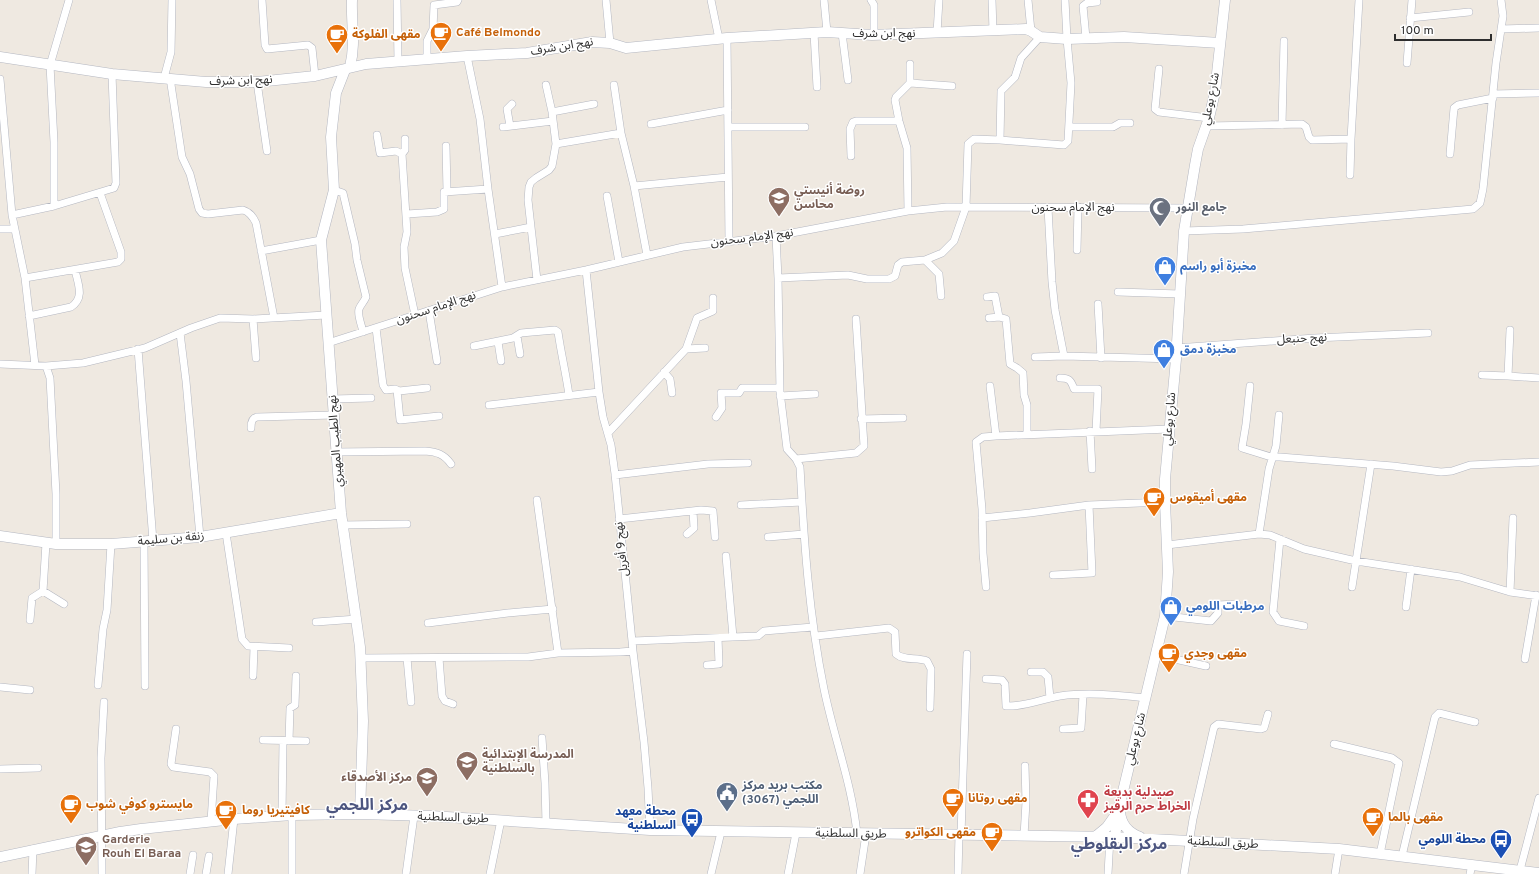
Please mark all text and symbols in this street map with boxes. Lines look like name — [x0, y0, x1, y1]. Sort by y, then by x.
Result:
scale bar — [1395, 16, 1491, 42]
cafe icon: Café Belmondo — [428, 20, 454, 53]
cafe icon: مقهى الفلوكة — [324, 22, 350, 55]
text: 100 m — [1401, 23, 1434, 39]
place label: Café Belmondo — [456, 25, 541, 41]
street label: نهج ابن شرف — [852, 26, 916, 42]
place label: مقهى الفلوكة — [352, 27, 421, 43]
street label: نهج ابن شرف — [530, 34, 594, 60]
street label: شارع بوعلي — [1198, 71, 1225, 127]
street label: نهج ابن شرف — [209, 72, 273, 90]
place label: روضة أنيستي محاسن — [794, 182, 865, 213]
school or university icon: روضة أنيستي محاسن — [766, 185, 792, 218]
mosque icon: جامع النور — [1147, 195, 1173, 228]
street label: نهج الإمام سحنون — [1031, 200, 1115, 216]
place label: جامع النور — [1175, 200, 1227, 216]
street label: نهج الإمام سحنون — [710, 225, 794, 251]
shop icon: مخبزة أبو راسم — [1152, 254, 1178, 287]
place label: مخبزة أبو راسم — [1180, 258, 1257, 275]
street label: نهج الإمام سحنون — [394, 288, 478, 328]
street label: نهج حنبعل — [1276, 330, 1328, 348]
shop icon: مخبزة دمق — [1151, 337, 1177, 370]
place label: مخبزة دمق — [1180, 342, 1236, 358]
street label: شارع بوعلي — [1160, 392, 1181, 446]
street label: نهج الطيب المهيري — [325, 394, 348, 488]
cafe icon: مقهى أميقوس — [1141, 485, 1167, 518]
place label: مقهى أميقوس — [1170, 489, 1247, 506]
street label: نهج 9 أفريل — [611, 521, 633, 577]
street label: زنقة بن سليمة — [137, 528, 205, 550]
shop icon: مرطبات اللومي — [1158, 594, 1184, 627]
place label: مرطبات اللومي — [1186, 599, 1264, 616]
cafe icon: مقهى وجدي — [1156, 641, 1182, 674]
place label: مقهى وجدي — [1184, 646, 1247, 663]
street label: شارع بوعلي — [1122, 711, 1151, 767]
place label: المدرسة الإبتدائية بالسلطنية — [482, 747, 574, 777]
school or university icon: المدرسة الإبتدائية بالسلطنية — [454, 749, 480, 782]
school or university icon: مركز الأصدقاء — [414, 765, 440, 798]
place label: مركز الأصدقاء — [341, 770, 412, 786]
place label: مكتب بريد مركز اللجمي (3067) — [741, 778, 822, 809]
public building icon: مكتب بريد مركز اللجمي (3067) — [714, 780, 740, 813]
place label: صيدلية بديعة الخراط حرم الرقيز — [1103, 785, 1191, 815]
cafe icon: مقهى روتانا — [940, 786, 966, 819]
pharmacy icon: صيدلية بديعة الخراط حرم الرقيز — [1075, 787, 1101, 820]
place label: مقهى روتانا — [968, 791, 1027, 807]
cafe icon: مايسترو كوفي شوب — [58, 792, 84, 825]
district label: مركز اللجمي — [326, 796, 408, 818]
place label: مايسترو كوفي شوب — [86, 797, 193, 814]
cafe icon: كافيتيريا روما — [213, 798, 239, 831]
place label: كافيتيريا روما — [242, 803, 310, 819]
place label: محطة معهد السلطنية — [615, 804, 676, 834]
cafe icon: مقهى بالما — [1360, 805, 1386, 838]
bus stop icon: محطة معهد السلطنية — [679, 806, 705, 839]
street label: طريق السلطنية — [417, 809, 489, 827]
place label: مقهى بالما — [1388, 810, 1443, 826]
cafe icon: مقهى الكواترو — [979, 820, 1005, 853]
street label: طريق السلطنية — [815, 825, 887, 843]
place label: مقهى الكواترو — [905, 825, 976, 841]
bus stop icon: محطة اللومي — [1488, 827, 1514, 860]
place label: Garderie Rouh El Baraa — [102, 832, 181, 862]
place label: محطة اللومي — [1419, 832, 1486, 849]
street label: طريق السلطنية — [1187, 833, 1259, 853]
school or university icon: Garderie Rouh El Baraa — [73, 834, 99, 867]
district label: مركز البقلوطي — [1071, 835, 1167, 857]

